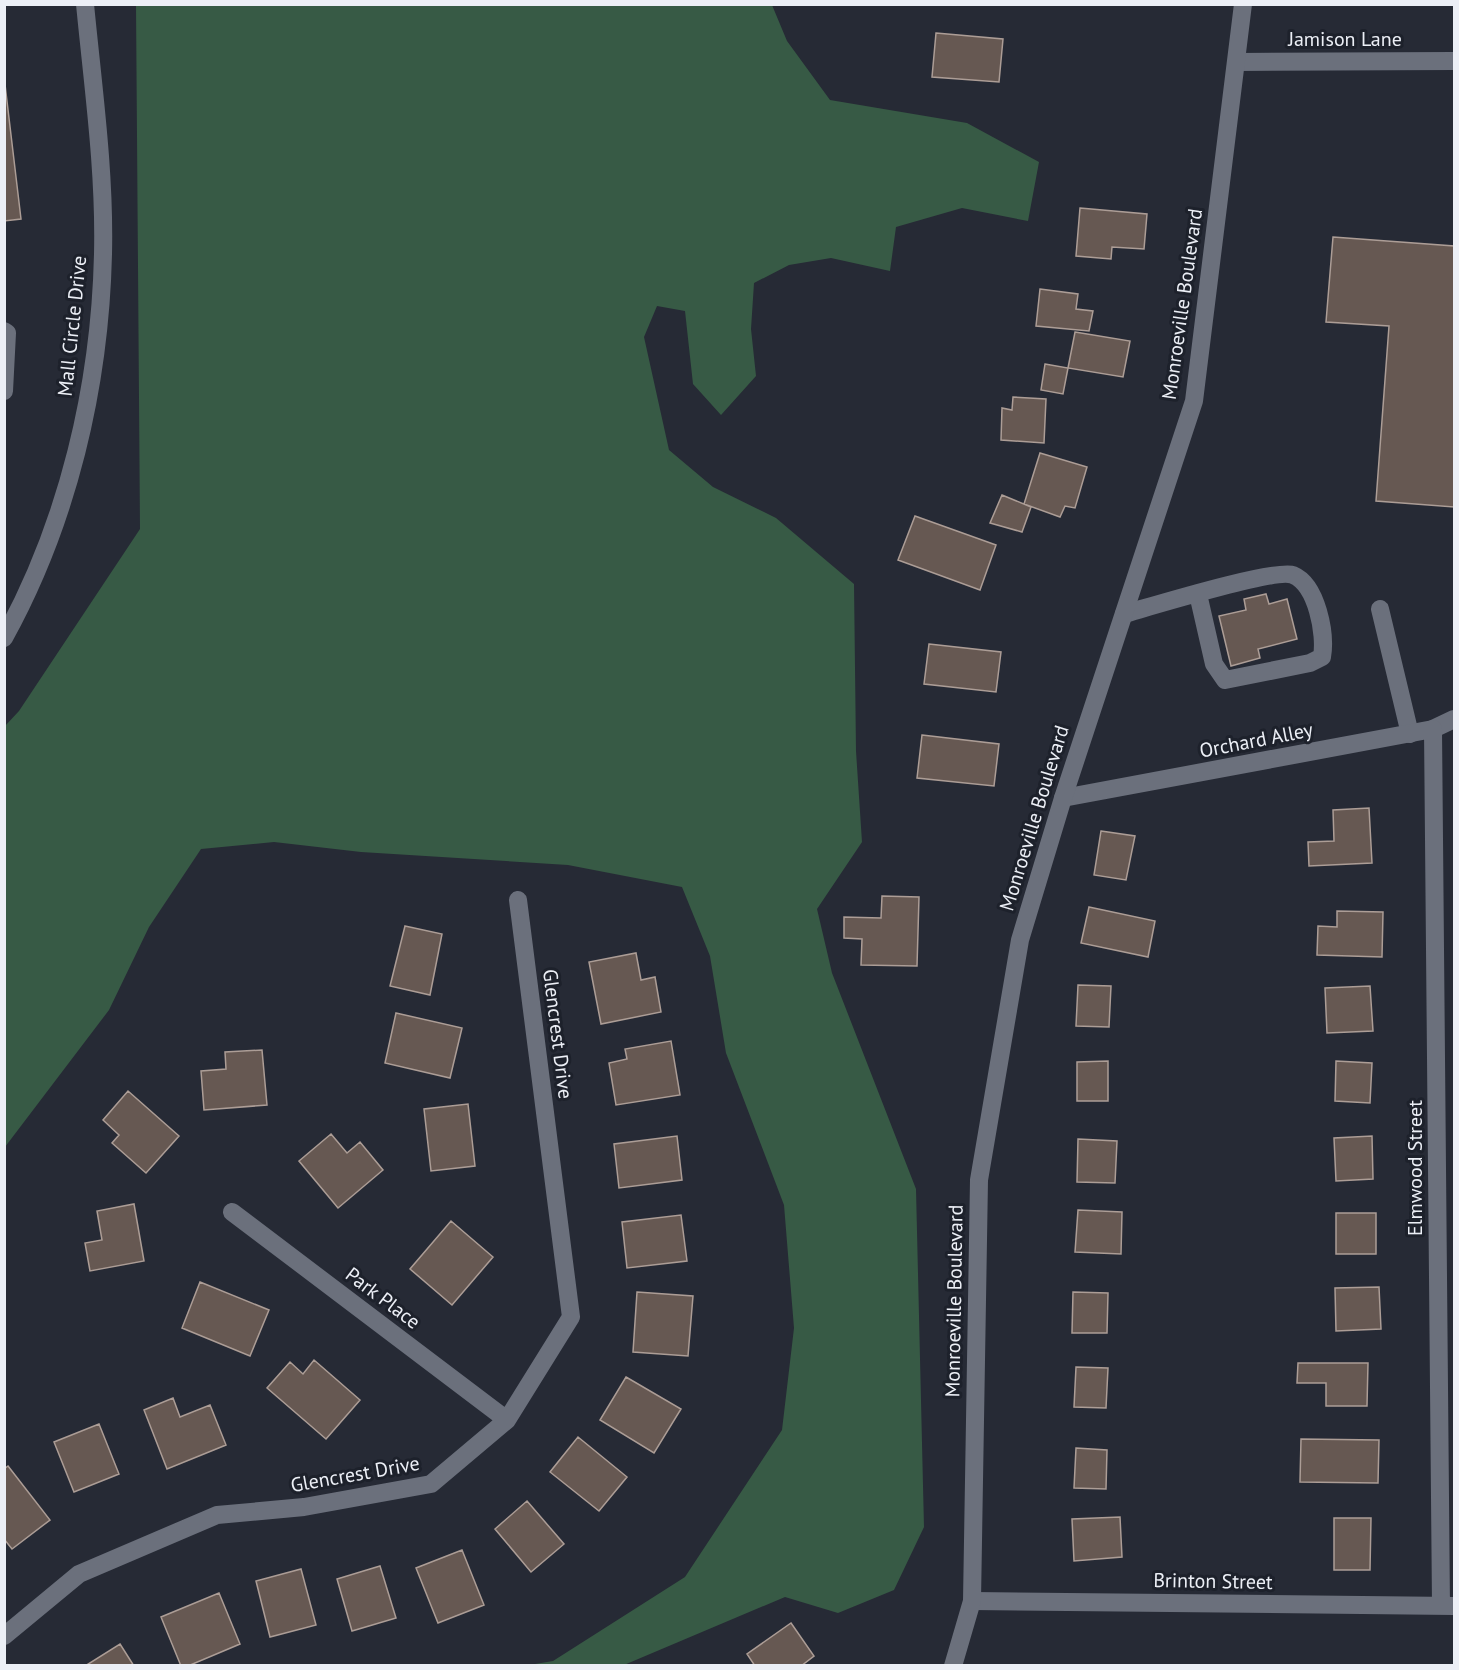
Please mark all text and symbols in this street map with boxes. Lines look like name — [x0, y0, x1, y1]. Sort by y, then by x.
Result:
street label: Jamison Lane — [1287, 26, 1402, 52]
street label: Monroeville Boulevard — [1156, 207, 1208, 401]
street label: Mall Circle Drive — [52, 254, 92, 398]
street label: Orchard Alley — [1197, 716, 1316, 764]
street label: Monroeville Boulevard — [993, 722, 1075, 914]
street label: Glencrest Drive — [537, 968, 579, 1100]
street label: Elmwood Street — [1402, 1100, 1428, 1236]
street label: Monroeville Boulevard — [939, 1204, 969, 1398]
street label: Park Place — [340, 1261, 426, 1335]
street label: Glencrest Drive — [288, 1450, 422, 1498]
street label: Brinton Street — [1153, 1567, 1273, 1595]

